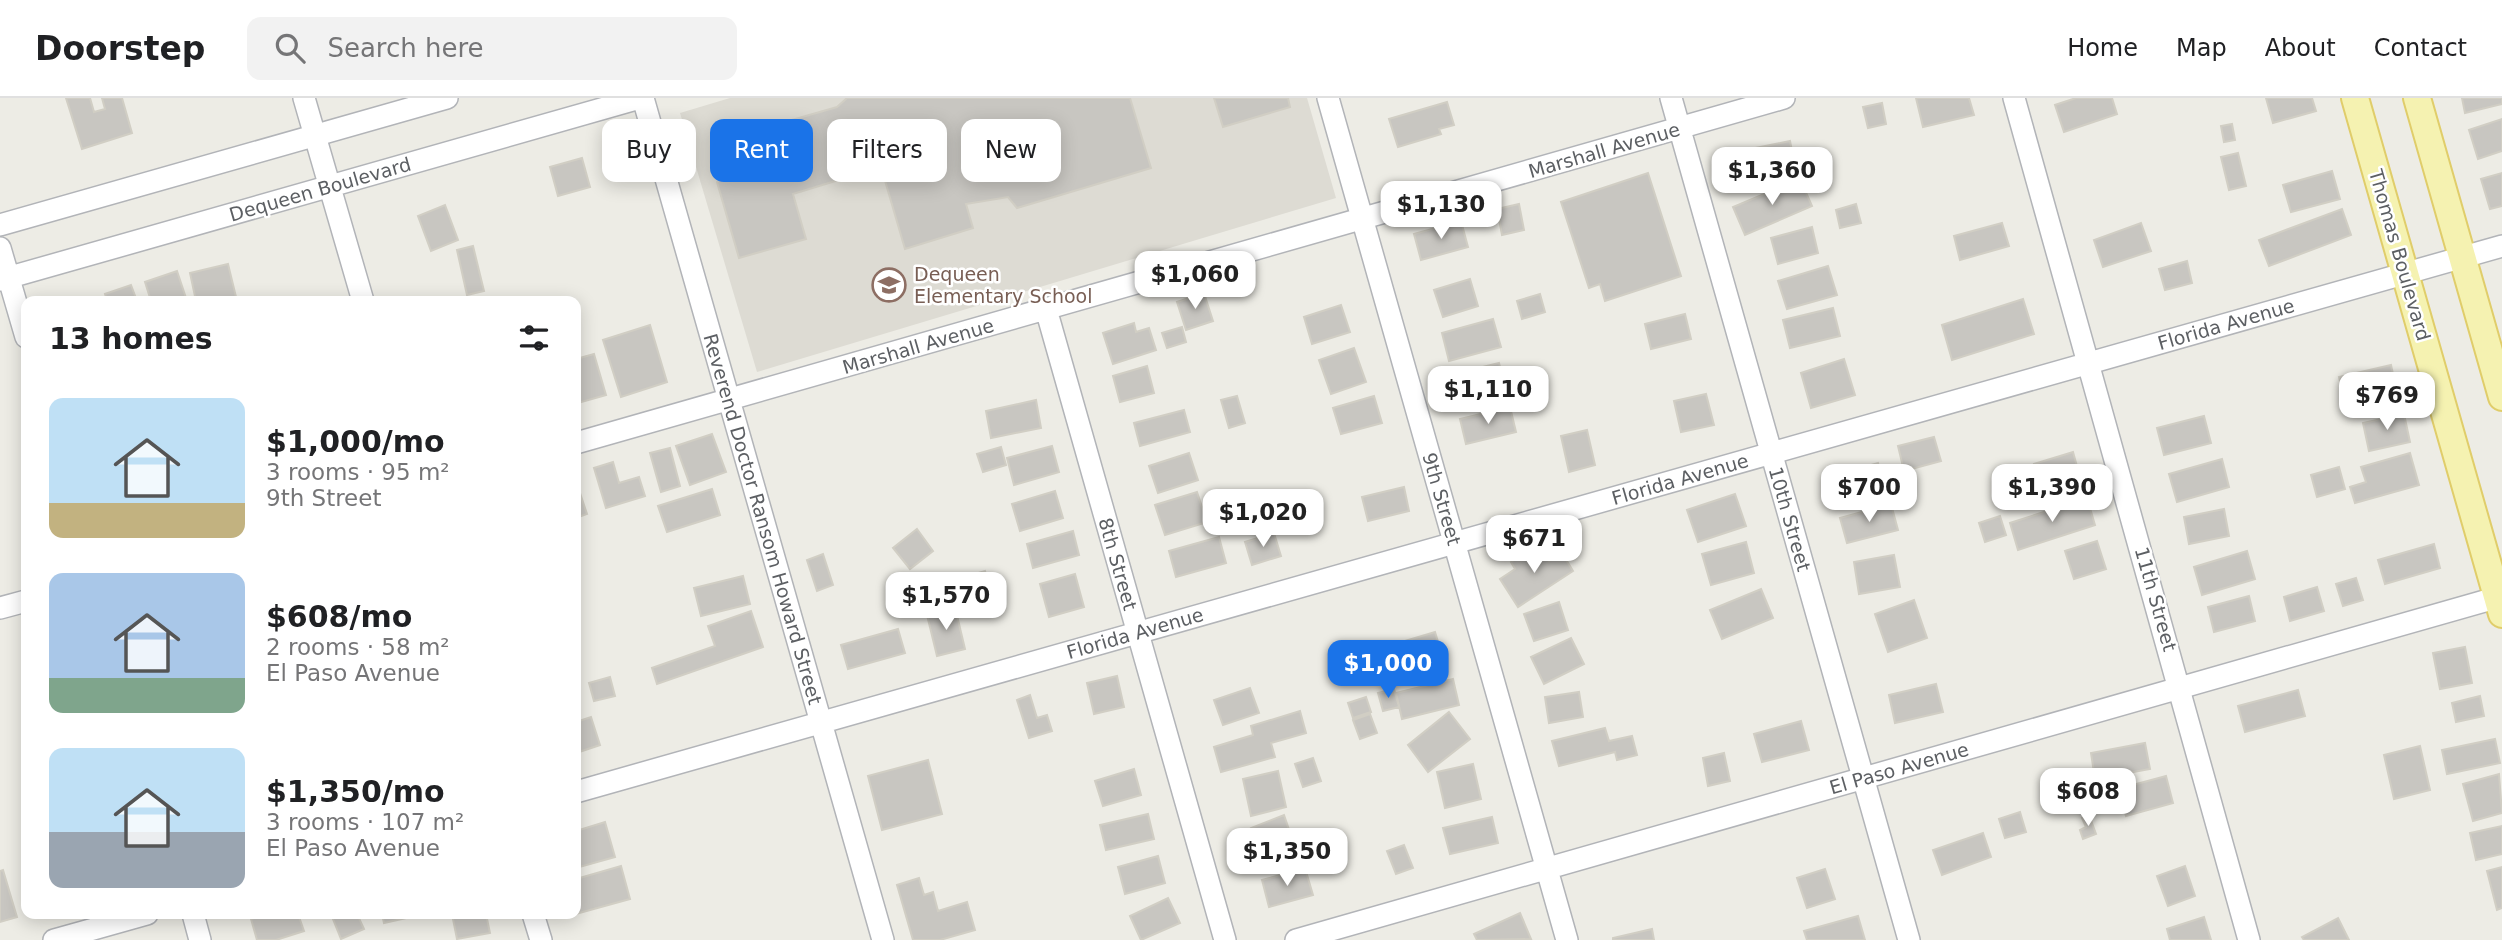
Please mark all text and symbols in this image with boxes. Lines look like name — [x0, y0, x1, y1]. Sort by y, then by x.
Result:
search box — [247, 17, 737, 80]
text: Doorstep — [35, 29, 205, 68]
icon: search — [271, 29, 309, 67]
text: Search here — [327, 33, 484, 63]
text: Home — [2067, 34, 2138, 62]
text: Map — [2176, 34, 2227, 62]
text: About — [2265, 34, 2336, 62]
text: Contact — [2374, 34, 2467, 62]
street label: Marshall Avenue — [1526, 118, 1682, 182]
chip: Buy — [602, 119, 696, 182]
chip: Rent — [710, 119, 813, 182]
chip: Filters — [827, 119, 947, 182]
chip: New — [961, 119, 1061, 182]
pin: $1,360 — [1715, 148, 1829, 207]
street label: Dequeen Boulevard — [227, 153, 413, 225]
text: $1,360 — [1728, 157, 1816, 183]
street label: Thomas Boulevard — [2365, 166, 2435, 343]
pin: $1,130 — [1384, 181, 1498, 241]
text: $1,130 — [1397, 191, 1485, 217]
pin: $1,060 — [1138, 252, 1252, 311]
text: $1,060 — [1151, 261, 1239, 287]
place label: Dequeen Elementary School — [914, 263, 1092, 307]
school or university icon: Dequeen Elementary School — [870, 266, 908, 304]
street label: Florida Avenue — [2155, 294, 2297, 354]
street label: Marshall Avenue — [840, 314, 996, 378]
icon: filters — [515, 319, 553, 357]
text: 13 homes — [49, 321, 213, 356]
street label: Reverend Doctor Ransom Howard Street — [699, 331, 827, 707]
pin: $1,110 — [1431, 366, 1545, 426]
pin: $769 — [2346, 372, 2428, 432]
text: $1,110 — [1444, 376, 1532, 402]
text: $769 — [2355, 382, 2419, 408]
text: $1,000/mo — [266, 424, 445, 459]
icon: home — [105, 426, 189, 510]
street label: Florida Avenue — [1609, 449, 1751, 509]
street label: 9th Street — [1418, 450, 1466, 548]
text: 3 rooms · 95 m² — [266, 459, 450, 485]
street label: 10th Street — [1765, 464, 1815, 574]
pin: $700 — [1828, 464, 1910, 524]
pin: $1,390 — [1995, 464, 2109, 524]
text: $700 — [1837, 474, 1901, 500]
text: $1,390 — [2008, 474, 2096, 500]
text: 9th Street — [266, 485, 381, 511]
pin: $1,020 — [1206, 490, 1320, 549]
text: $1,020 — [1219, 499, 1307, 525]
street label: 8th Street — [1094, 515, 1142, 613]
pin: $671 — [1493, 516, 1575, 575]
text: $671 — [1502, 525, 1566, 551]
street label: 11th Street — [2131, 544, 2181, 654]
pin: $1,570 — [889, 573, 1003, 632]
text: $1,570 — [902, 582, 990, 608]
text: $608/mo — [266, 599, 412, 634]
icon: home — [105, 601, 189, 685]
street label: Florida Avenue — [1064, 603, 1206, 663]
text: 2 rooms · 58 m² — [266, 634, 450, 660]
pin: $1,000 — [1331, 640, 1445, 700]
text: $1,000 — [1344, 650, 1432, 676]
text: El Paso Avenue — [266, 660, 440, 686]
street label: El Paso Avenue — [1827, 738, 1971, 798]
pin: $608 — [2047, 768, 2129, 828]
text: $1,350/mo — [266, 774, 445, 809]
icon: home — [105, 776, 189, 860]
text: $608 — [2056, 778, 2120, 804]
text: 3 rooms · 107 m² — [266, 809, 464, 835]
pin: $1,350 — [1230, 828, 1344, 888]
text: El Paso Avenue — [266, 835, 440, 861]
text: $1,350 — [1243, 838, 1331, 864]

